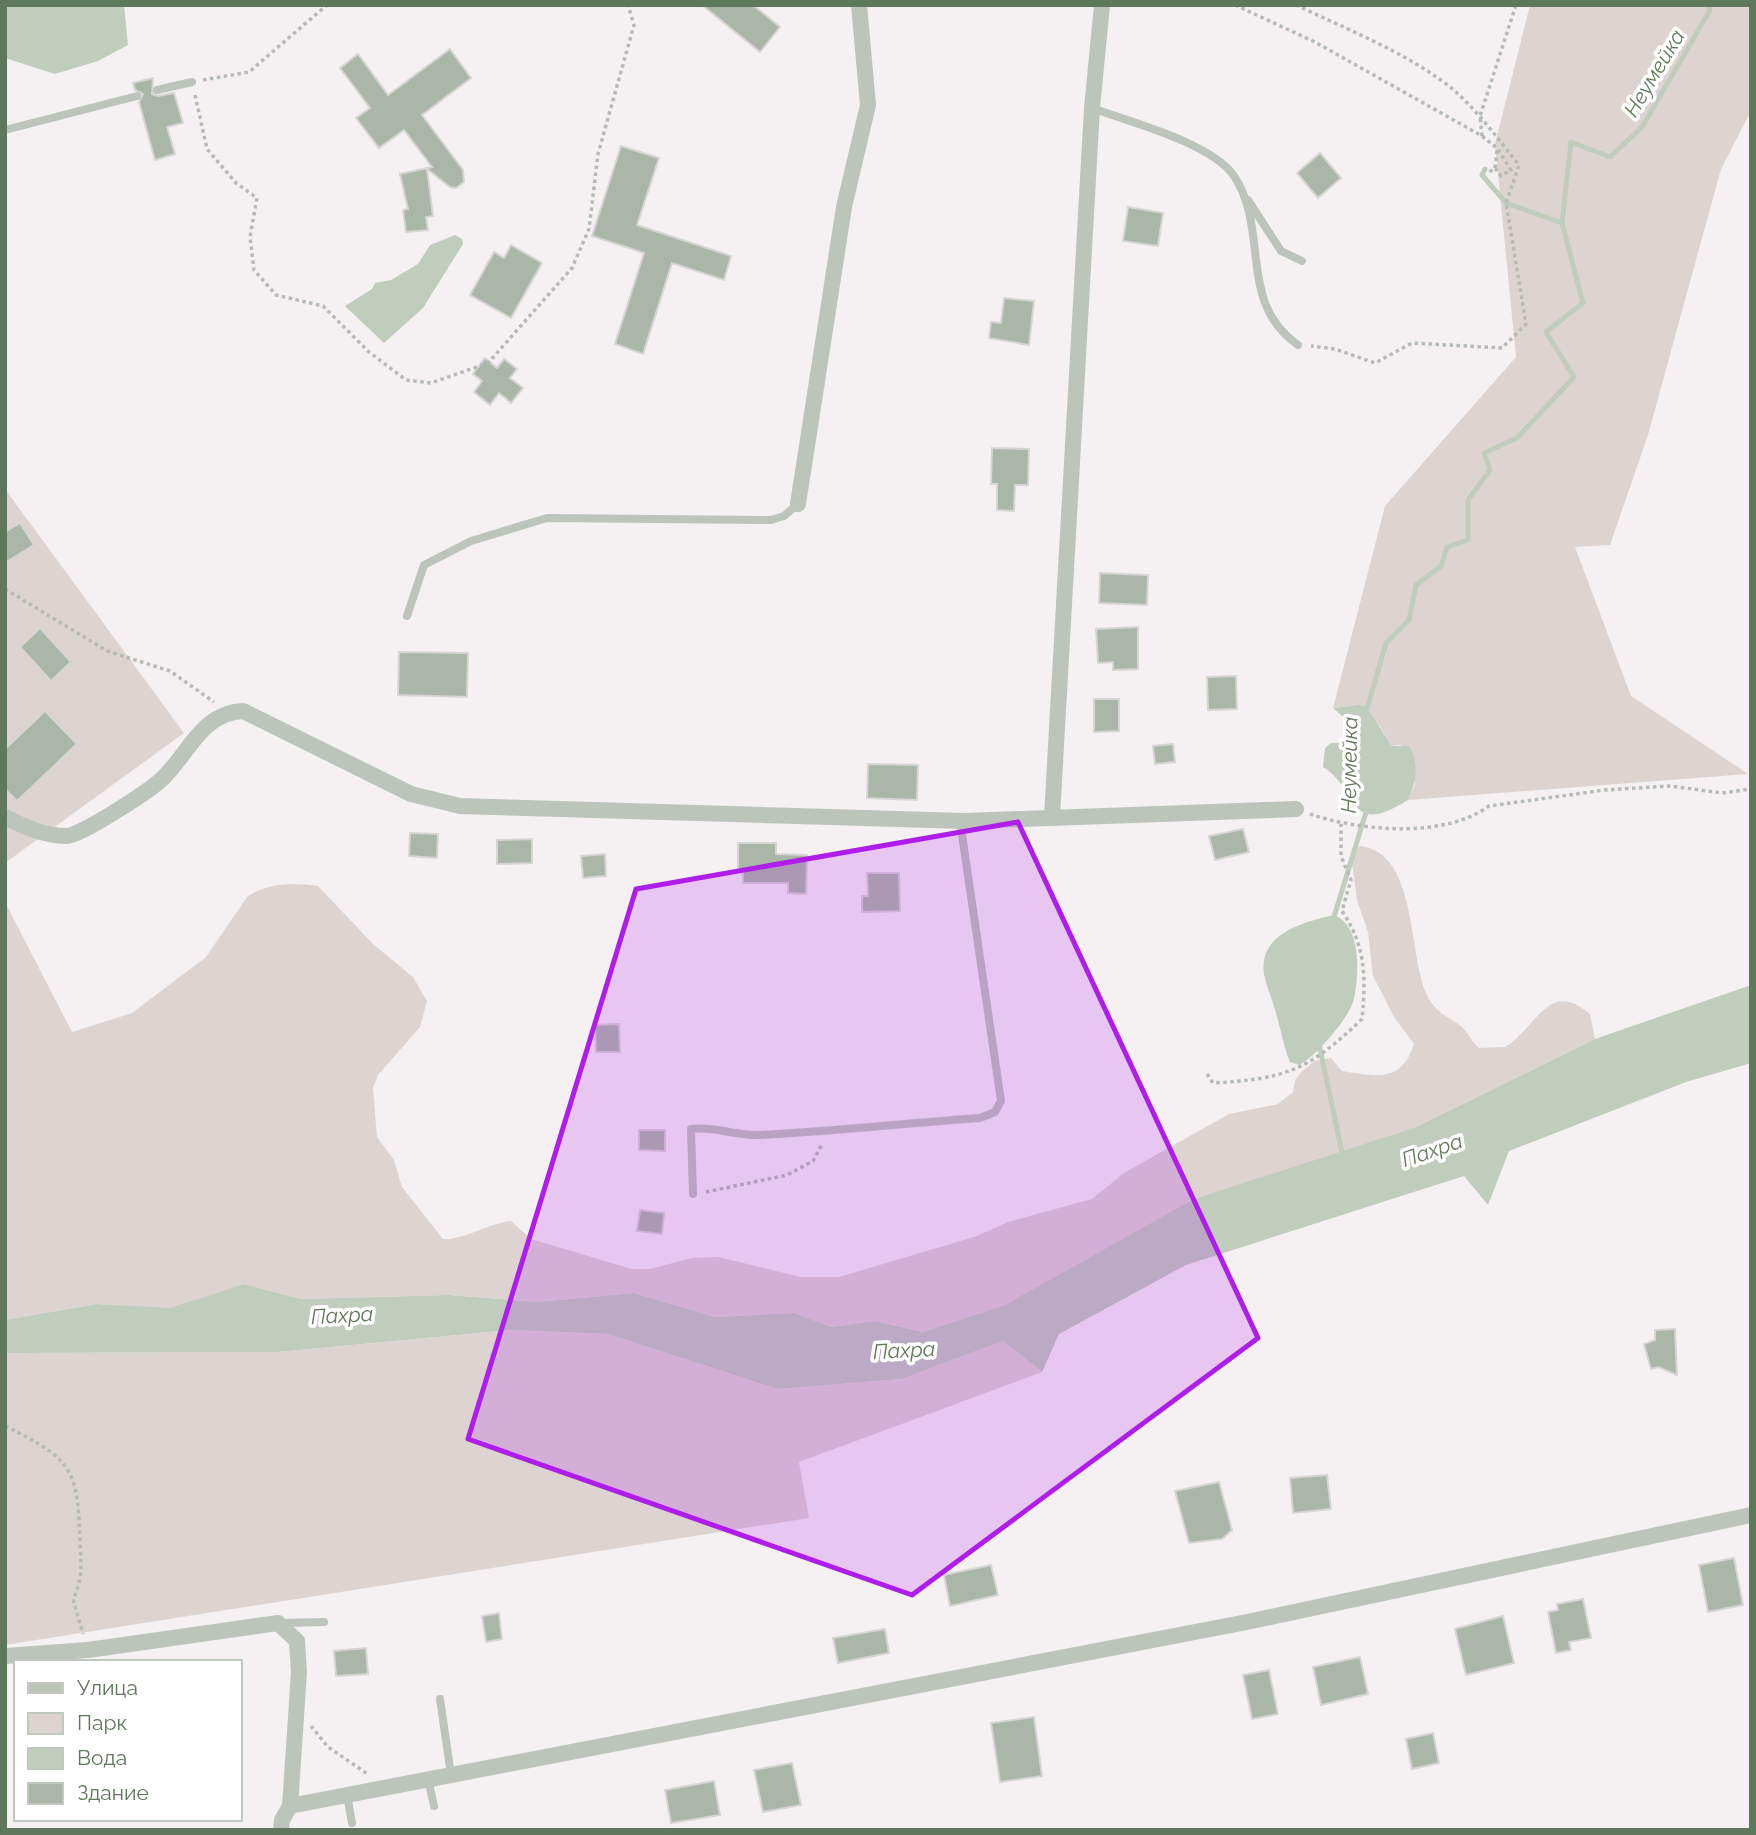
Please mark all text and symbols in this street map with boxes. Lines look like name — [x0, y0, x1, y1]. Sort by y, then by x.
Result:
water label: Неумейка — [1618, 25, 1690, 121]
water label: Неумейка — [1336, 716, 1362, 814]
water label: Пахра — [1398, 1128, 1466, 1172]
water label: Пахра — [310, 1301, 374, 1329]
water label: Пахра — [872, 1336, 936, 1364]
legend — [14, 1660, 242, 1821]
text: Улица — [77, 1675, 138, 1700]
text: Парк — [77, 1710, 127, 1735]
text: Вода — [77, 1745, 127, 1770]
text: Здание — [77, 1780, 149, 1805]

